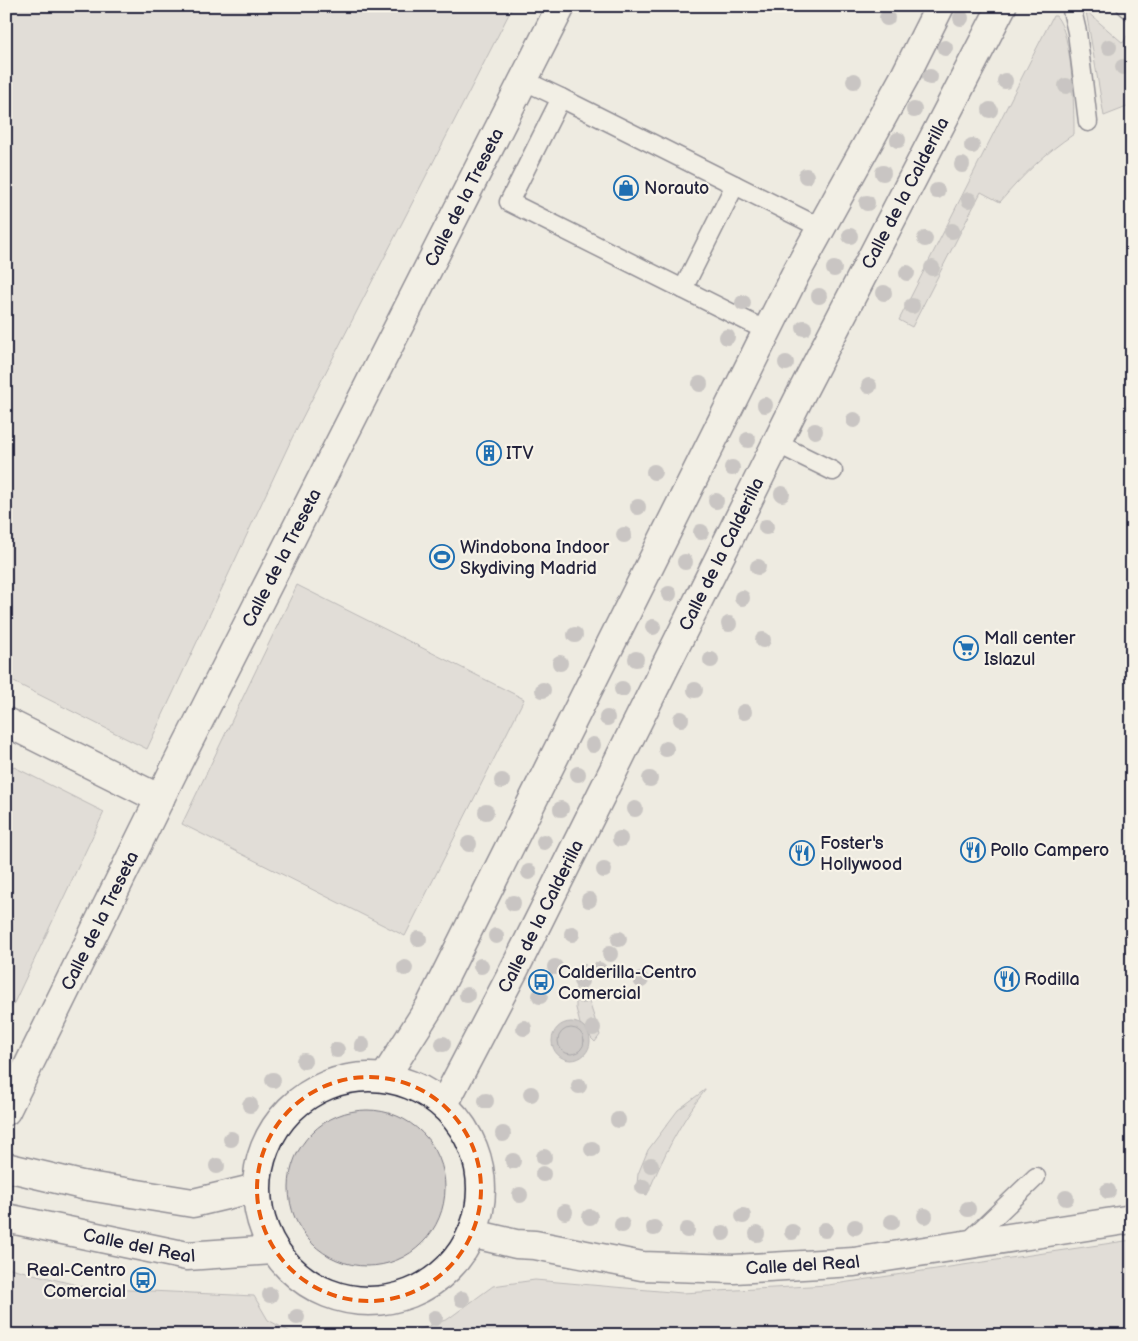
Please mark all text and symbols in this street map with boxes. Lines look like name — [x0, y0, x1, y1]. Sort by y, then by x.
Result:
street label: Calle de la Calderilla — [858, 114, 954, 273]
street label: Calle de la Treseta — [421, 125, 508, 270]
shop icon: Norauto — [613, 175, 639, 201]
place label: Norauto — [644, 178, 709, 199]
building icon: ITV — [476, 440, 502, 466]
place label: ITV — [506, 443, 534, 464]
street label: Calle de la Calderilla — [675, 474, 769, 634]
street label: Calle de la Treseta — [238, 485, 326, 631]
place label: Windobona Indoor Skydiving Madrid — [460, 537, 610, 579]
sports icon: Windobona Indoor Skydiving Madrid — [429, 544, 455, 570]
place label: Mall center Islazul — [984, 628, 1076, 670]
supermarket icon: Mall center Islazul — [953, 635, 979, 661]
place label: Foster's Hollywood — [820, 833, 902, 875]
street label: Calle de la Calderilla — [494, 837, 588, 997]
restaurant icon: Pollo Campero — [960, 837, 986, 863]
restaurant icon: Foster's Hollywood — [789, 840, 815, 866]
place label: Pollo Campero — [990, 840, 1109, 861]
street label: Calle de la Treseta — [57, 848, 143, 994]
place label: Calderilla-Centro Comercial — [558, 962, 697, 1004]
restaurant icon: Rodilla — [994, 966, 1020, 992]
bus stop icon: Calderilla-Centro Comercial — [528, 969, 554, 995]
place label: Rodilla — [1024, 969, 1080, 990]
street label: Calle del Real — [81, 1224, 196, 1268]
street label: Calle del Real — [745, 1251, 861, 1279]
place label: Real-Centro Comercial — [26, 1260, 126, 1302]
bus stop icon: Real-Centro Comercial — [130, 1267, 156, 1293]

